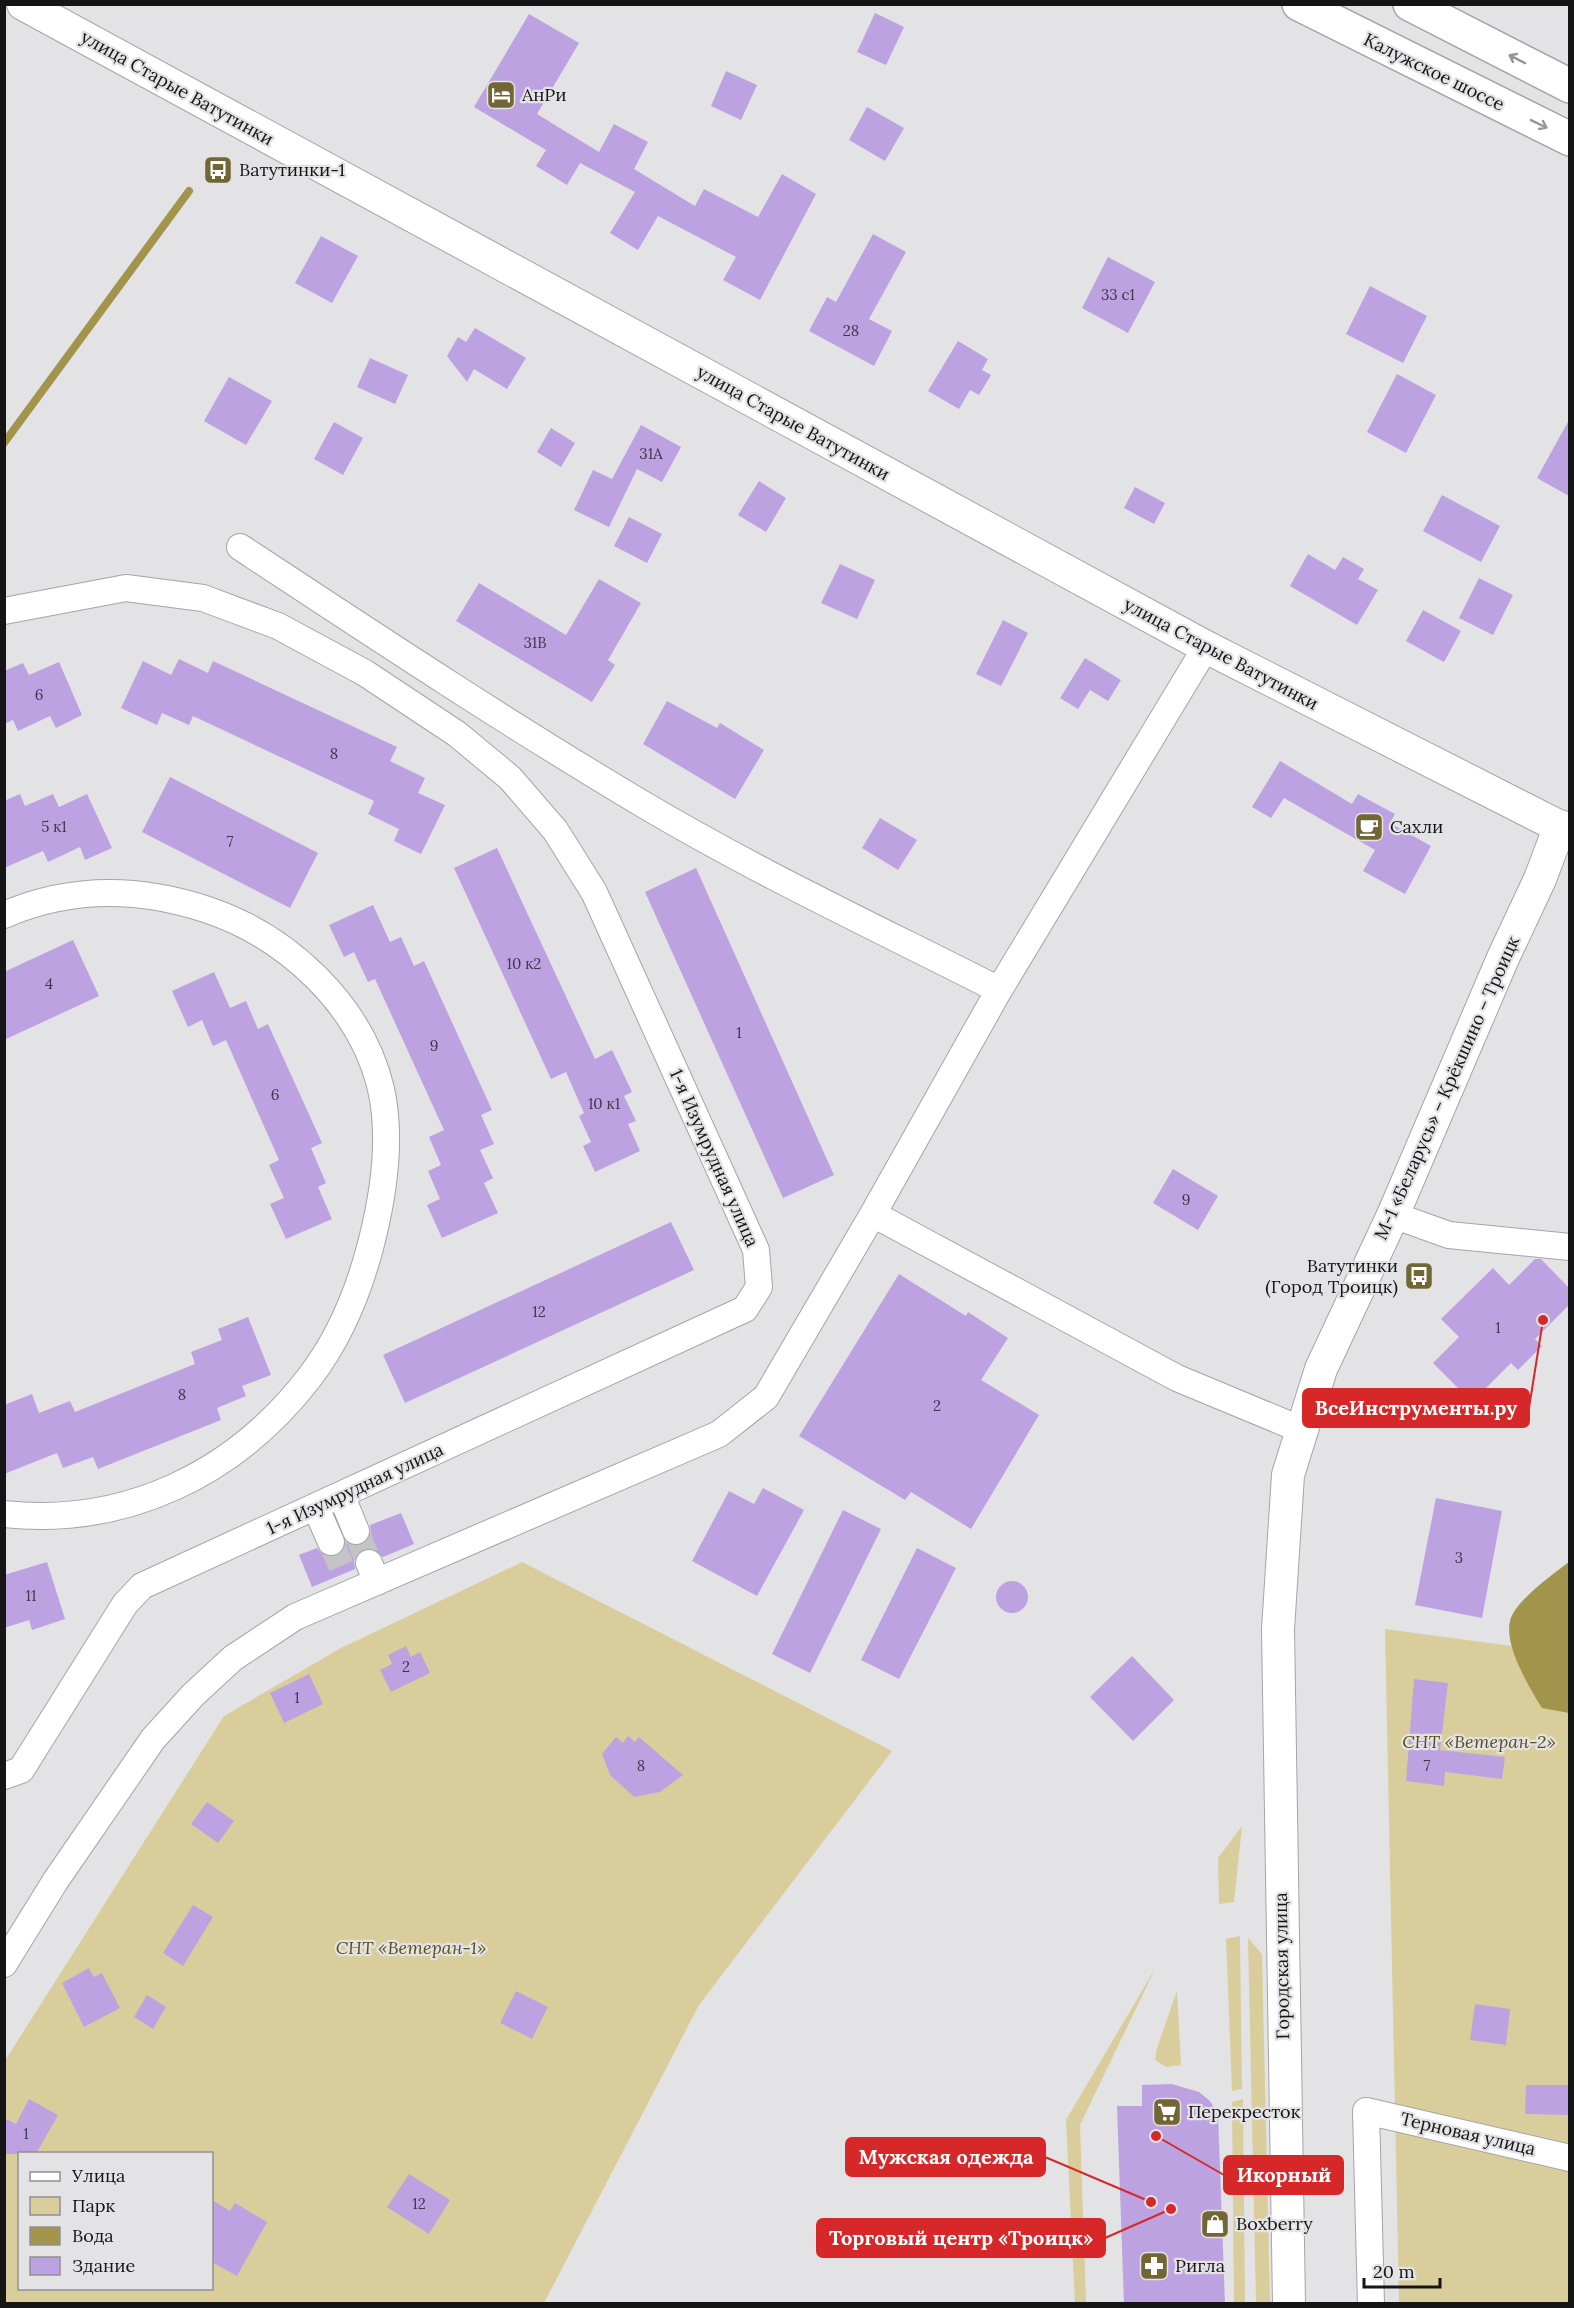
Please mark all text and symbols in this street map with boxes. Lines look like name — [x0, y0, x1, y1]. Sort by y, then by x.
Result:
street label: улица Старые Ватутинки — [77, 25, 278, 150]
street label: Калужское шоссе — [1360, 27, 1509, 116]
one-way arrow — [1509, 53, 1527, 65]
hotel icon: АнРи — [485, 79, 517, 111]
place label: АнРи — [521, 83, 567, 106]
one-way arrow — [1530, 118, 1547, 130]
bus stop icon: Ватутинки-1 — [202, 154, 234, 186]
place label: Ватутинки-1 — [239, 158, 345, 181]
house number: 33 с1 — [1101, 285, 1135, 304]
house number: 28 — [843, 321, 859, 340]
street label: улица Старые Ватутинки — [693, 360, 894, 485]
house number: 31А — [639, 444, 663, 463]
street label: улица Старые Ватутинки — [1120, 592, 1322, 715]
house number: 31В — [523, 633, 547, 652]
house number: 6 — [35, 685, 43, 704]
house number: 8 — [330, 744, 338, 763]
cafe icon: Сахли — [1353, 811, 1385, 843]
place label: Сахли — [1390, 815, 1443, 838]
house number: 5 к1 — [41, 817, 67, 836]
house number: 7 — [227, 832, 234, 851]
street label: М-1 «Беларусь» – Крёкшино – Троицк — [1369, 932, 1524, 1243]
house number: 10 к2 — [507, 954, 541, 973]
house number: 4 — [45, 974, 53, 993]
house number: 1 — [736, 1023, 742, 1042]
house number: 9 — [430, 1036, 438, 1055]
street label: 1-я Изумрудная улица — [665, 1065, 764, 1250]
house number: 6 — [271, 1085, 279, 1104]
house number: 10 к1 — [588, 1094, 620, 1113]
house number: 9 — [1182, 1190, 1190, 1209]
place label: Ватутинки (Город Троицк) — [1265, 1254, 1398, 1298]
bus stop icon: Ватутинки (Город Троицк) — [1403, 1260, 1435, 1292]
house number: 12 — [532, 1302, 546, 1321]
house number: 1 — [1495, 1318, 1501, 1337]
house number: 8 — [178, 1385, 186, 1404]
callout: ВсеИнструменты.ру — [1303, 1389, 1529, 1427]
text: ВсеИнструменты.ру — [1315, 1395, 1517, 1420]
house number: 2 — [933, 1396, 941, 1415]
street label: 1-я Изумрудная улица — [263, 1437, 447, 1540]
house number: 3 — [1455, 1548, 1463, 1567]
house number: 11 — [26, 1586, 36, 1605]
house number: 2 — [402, 1657, 410, 1676]
house number: 1 — [294, 1688, 300, 1707]
park label: СНТ «Ветеран-2» — [1402, 1730, 1556, 1753]
house number: 8 — [637, 1756, 645, 1775]
house number: 7 — [1424, 1756, 1431, 1775]
street label: Городская улица — [1269, 1892, 1294, 2040]
park label: СНТ «Ветеран-1» — [336, 1936, 486, 1959]
supermarket icon: Перекресток — [1151, 2096, 1183, 2128]
place label: Перекресток — [1188, 2100, 1301, 2123]
street label: Терновая улица — [1398, 2107, 1538, 2160]
house number: 1 — [23, 2124, 29, 2143]
callout: Мужская одежда — [846, 2138, 1045, 2176]
text: Мужская одежда — [858, 2144, 1034, 2169]
legend — [18, 2152, 213, 2290]
callout: Икорный — [1224, 2156, 1343, 2194]
text: Икорный — [1237, 2162, 1331, 2187]
text: Улица — [71, 2164, 125, 2187]
text: Парк — [72, 2194, 116, 2217]
house number: 12 — [412, 2194, 426, 2213]
shop icon: Boxberry — [1199, 2208, 1231, 2240]
place label: Boxberry — [1236, 2212, 1313, 2235]
callout: Торговый центр «Троицк» — [817, 2219, 1105, 2257]
text: Вода — [72, 2224, 114, 2247]
text: Торговый центр «Троицк» — [829, 2225, 1093, 2250]
pharmacy icon: Ригла — [1138, 2250, 1170, 2282]
scale bar — [1364, 2251, 1440, 2289]
text: Здание — [72, 2254, 135, 2277]
place label: Ригла — [1175, 2254, 1225, 2277]
text: 20 m — [1373, 2260, 1415, 2283]

